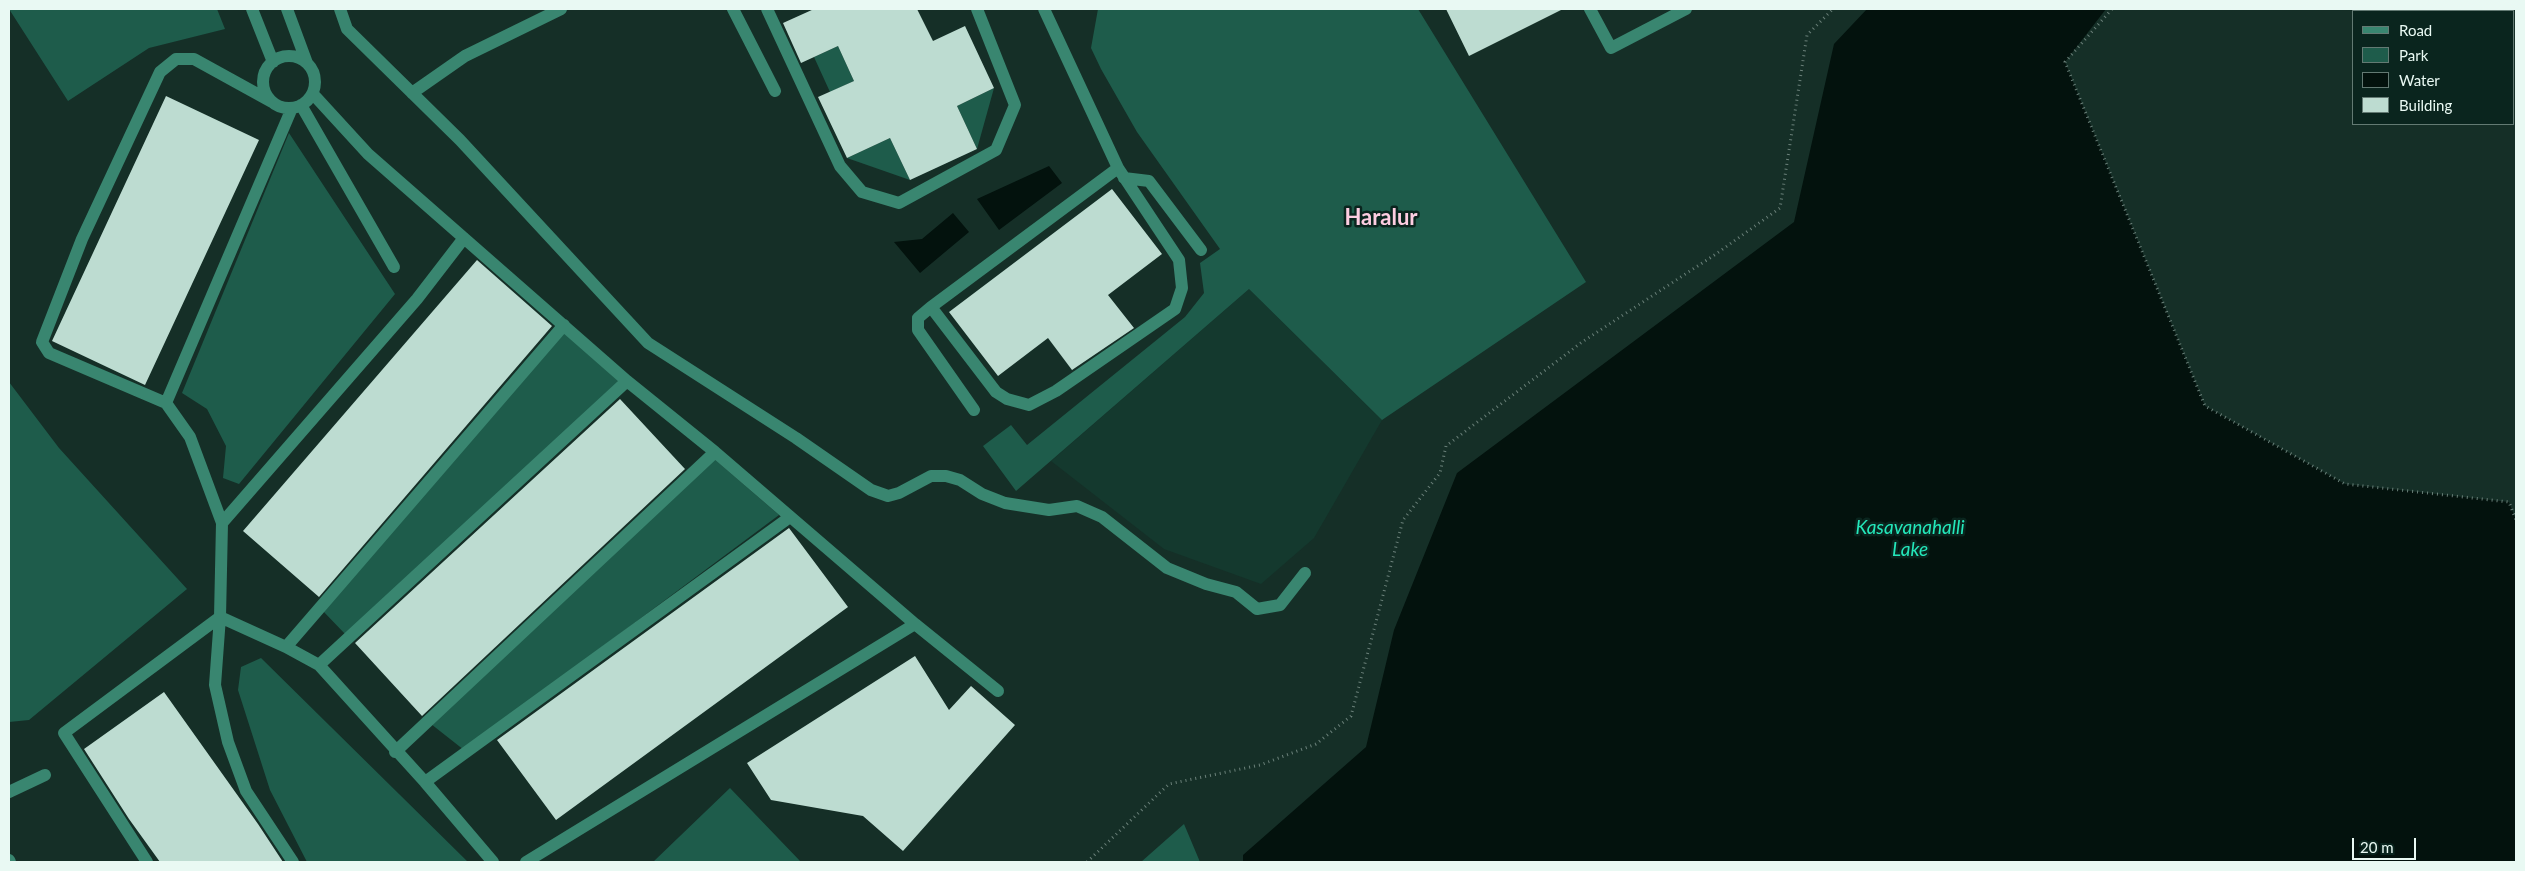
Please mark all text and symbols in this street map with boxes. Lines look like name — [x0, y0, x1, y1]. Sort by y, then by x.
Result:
legend — [2352, 10, 2515, 125]
text: Road — [2399, 21, 2432, 39]
text: Park — [2399, 46, 2428, 64]
text: Water — [2399, 71, 2440, 89]
text: Building — [2399, 96, 2452, 114]
district label: Haralur — [1344, 205, 1418, 231]
water label: Kasavanahalli Lake — [1855, 517, 1965, 561]
scale bar — [2355, 828, 2419, 860]
text: 20 m — [2360, 838, 2394, 856]

